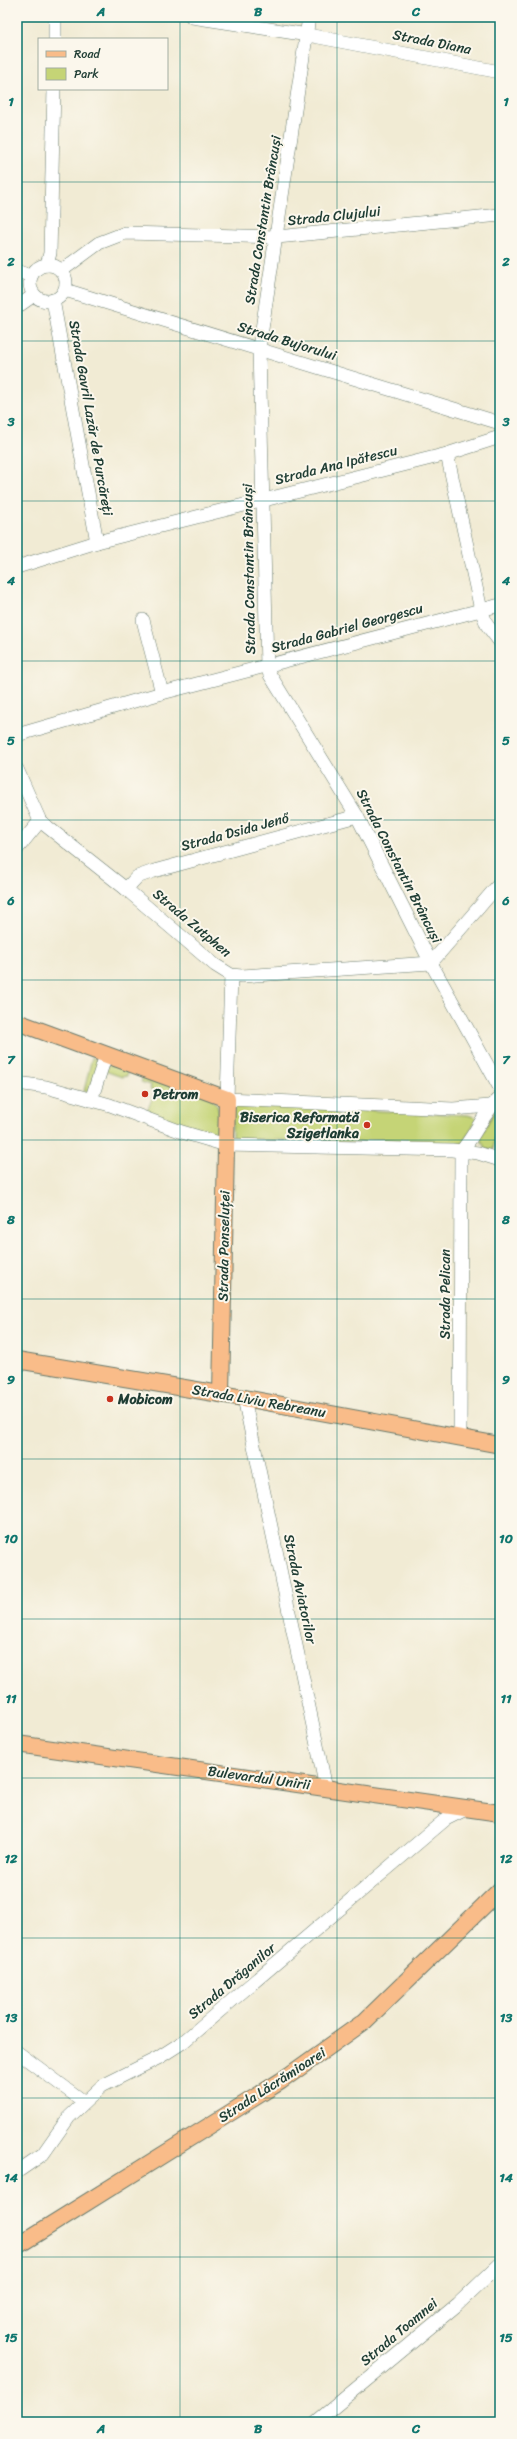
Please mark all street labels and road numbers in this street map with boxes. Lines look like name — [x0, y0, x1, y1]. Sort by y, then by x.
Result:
street label: Strada Diana — [391, 22, 474, 62]
street label: Strada Constantin Brâncuși — [237, 133, 289, 306]
street label: Strada Clujului — [286, 199, 383, 233]
street label: Strada Bujorului — [234, 314, 341, 368]
street label: Strada Gavril Lazăr de Purcăreți — [61, 318, 121, 519]
street label: Strada Ana Ipătescu — [272, 438, 400, 492]
street label: Strada Constantin Brâncuși — [235, 482, 263, 655]
street label: Strada Gabriel Georgescu — [268, 596, 426, 660]
street label: Strada Constantin Brâncuși — [349, 784, 449, 949]
street label: Strada Dsida Jenő — [178, 805, 293, 858]
street label: Strada Zutphen — [147, 882, 238, 964]
street label: Strada Panseluței — [211, 1189, 237, 1302]
street label: Strada Pelican — [433, 1248, 458, 1339]
street label: Strada Liviu Rebreanu — [190, 1377, 328, 1425]
street label: Strada Aviatorilor — [276, 1532, 324, 1648]
street label: Bulevardul Unirii — [206, 1758, 313, 1798]
street label: Strada Drăganilor — [182, 1935, 283, 2026]
street label: Strada Lăcrămioarei — [213, 2040, 332, 2129]
street label: Strada Toamnei — [354, 2291, 445, 2372]

